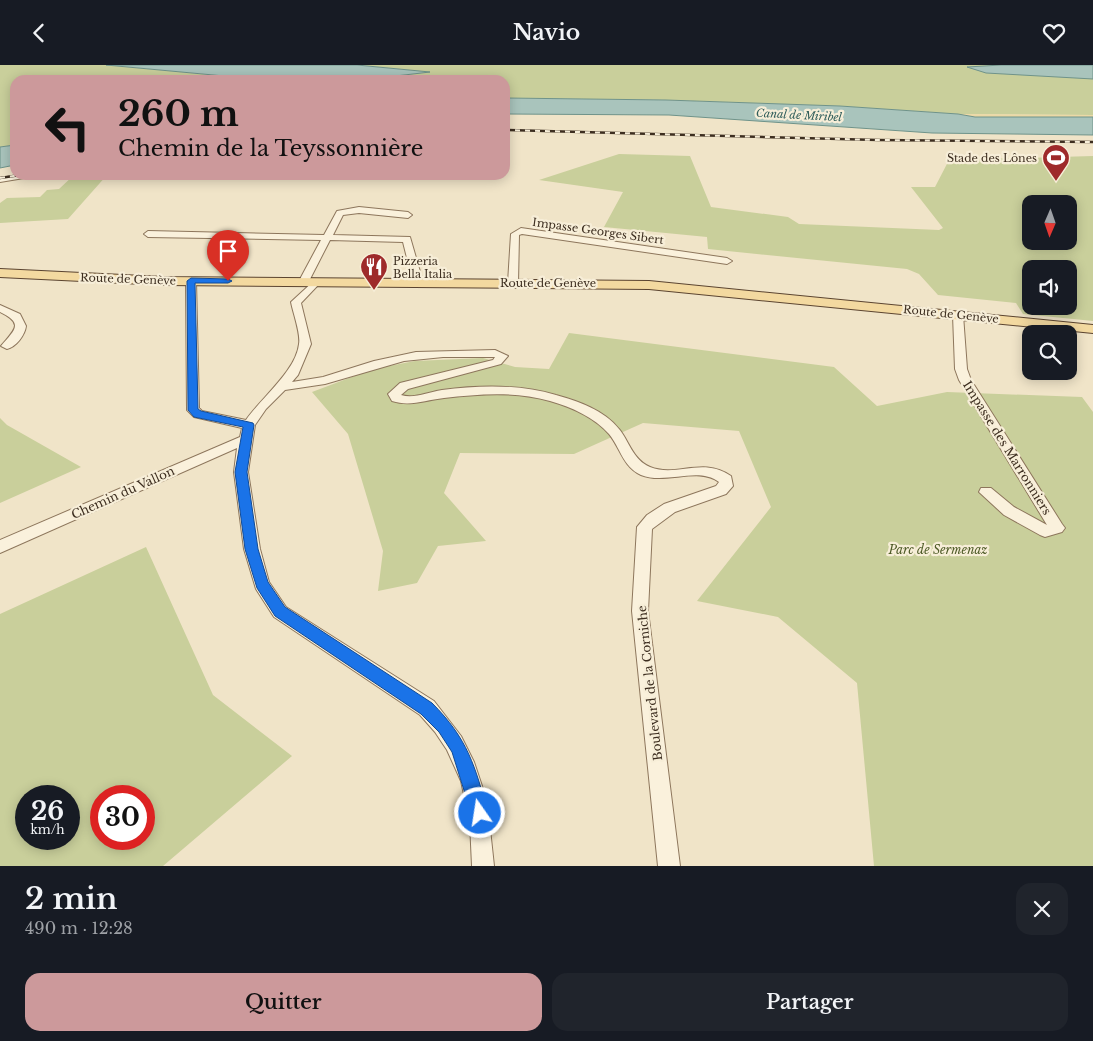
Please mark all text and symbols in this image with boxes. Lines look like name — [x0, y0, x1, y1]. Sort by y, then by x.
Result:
icon: back — [25, 19, 53, 47]
text: Navio — [513, 19, 580, 46]
icon: heart — [1040, 19, 1068, 47]
text: 260 m — [118, 92, 239, 135]
icon: left — [35, 95, 100, 160]
water label: Canal de Miribel — [756, 106, 843, 124]
text: Chemin de la Teyssonnière — [118, 135, 423, 162]
sports icon: Stade des Lônes — [1041, 143, 1071, 182]
place label: Stade des Lônes — [947, 151, 1037, 165]
north arrow — [1022, 195, 1078, 250]
map controls — [1022, 195, 1077, 380]
street label: Impasse Georges Sibert — [531, 215, 665, 247]
pin — [207, 230, 249, 281]
icon: arrive — [214, 237, 242, 265]
restaurant icon: Pizzeria Bella Italia — [359, 252, 389, 291]
place label: Pizzeria Bella Italia — [393, 254, 453, 281]
button: sound — [1022, 260, 1077, 315]
street label: Route de Genève — [80, 270, 176, 288]
street label: Route de Genève — [500, 276, 596, 290]
street label: Route de Genève — [903, 302, 999, 326]
button: search — [1022, 325, 1077, 380]
street label: Impasse des Marronniers — [960, 378, 1055, 518]
street label: Chemin du Vallon — [69, 463, 177, 522]
park label: Parc de Sermenaz — [887, 542, 988, 557]
street label: Boulevard de la Corniche — [634, 605, 665, 761]
speed limit sign: 30 — [90, 785, 155, 850]
position arrow — [453, 786, 505, 838]
text: 26 — [31, 796, 64, 827]
text: km/h — [30, 822, 65, 837]
text: 2 min — [25, 880, 117, 917]
button: close — [1016, 883, 1068, 935]
text: 490 m · 12:28 — [25, 918, 133, 938]
button: Quitter — [25, 973, 542, 1031]
button: Partager — [552, 973, 1068, 1031]

